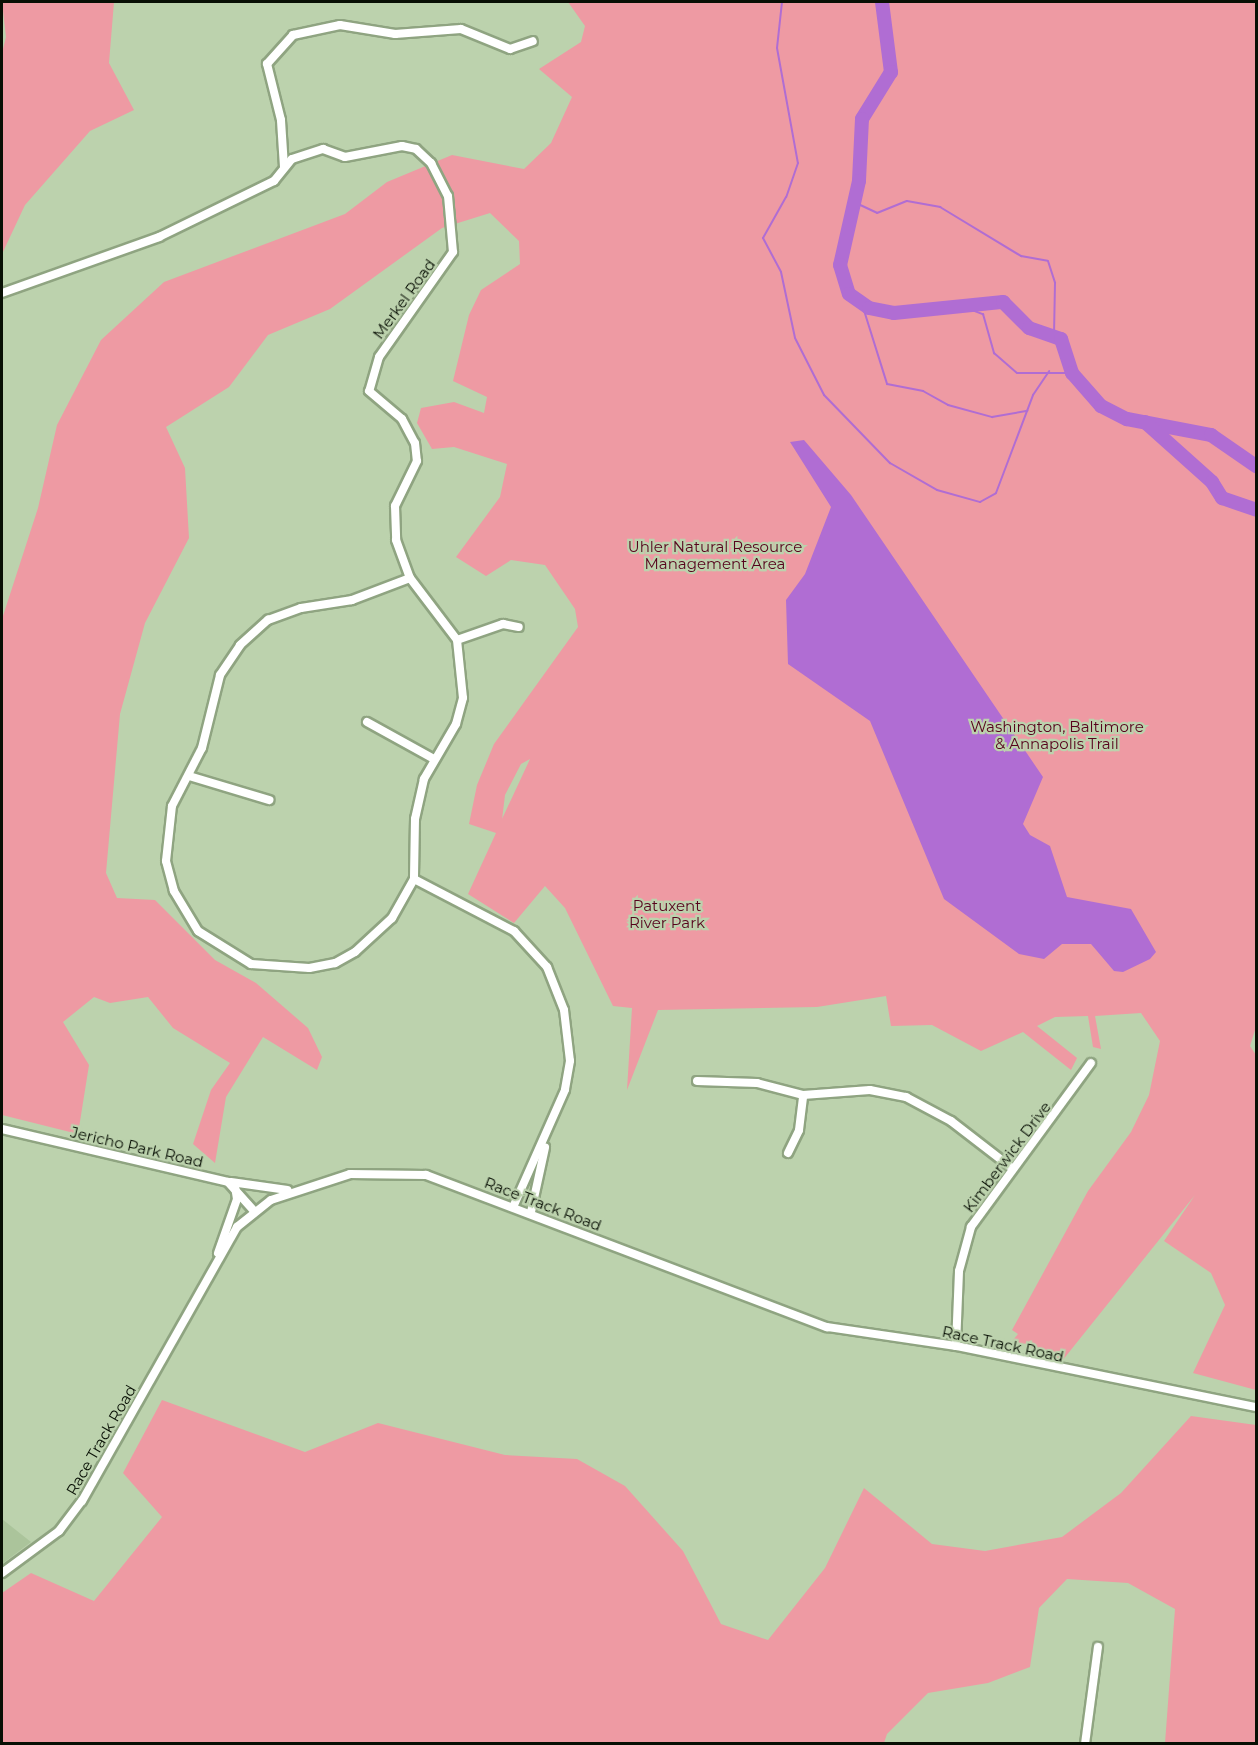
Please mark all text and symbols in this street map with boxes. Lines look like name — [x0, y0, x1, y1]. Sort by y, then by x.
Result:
street label: Merkel Road — [369, 256, 439, 342]
park label: Uhler Natural Resource Management Area — [628, 537, 802, 572]
park label: Washington, Baltimore & Annapolis Trail — [970, 717, 1144, 752]
park label: Patuxent River Park — [629, 896, 705, 931]
street label: Kimberwick Drive — [960, 1098, 1054, 1216]
street label: Jericho Park Road — [69, 1123, 205, 1171]
street label: Race Track Road — [482, 1173, 604, 1235]
street label: Race Track Road — [940, 1322, 1066, 1366]
street label: Race Track Road — [62, 1382, 140, 1498]

